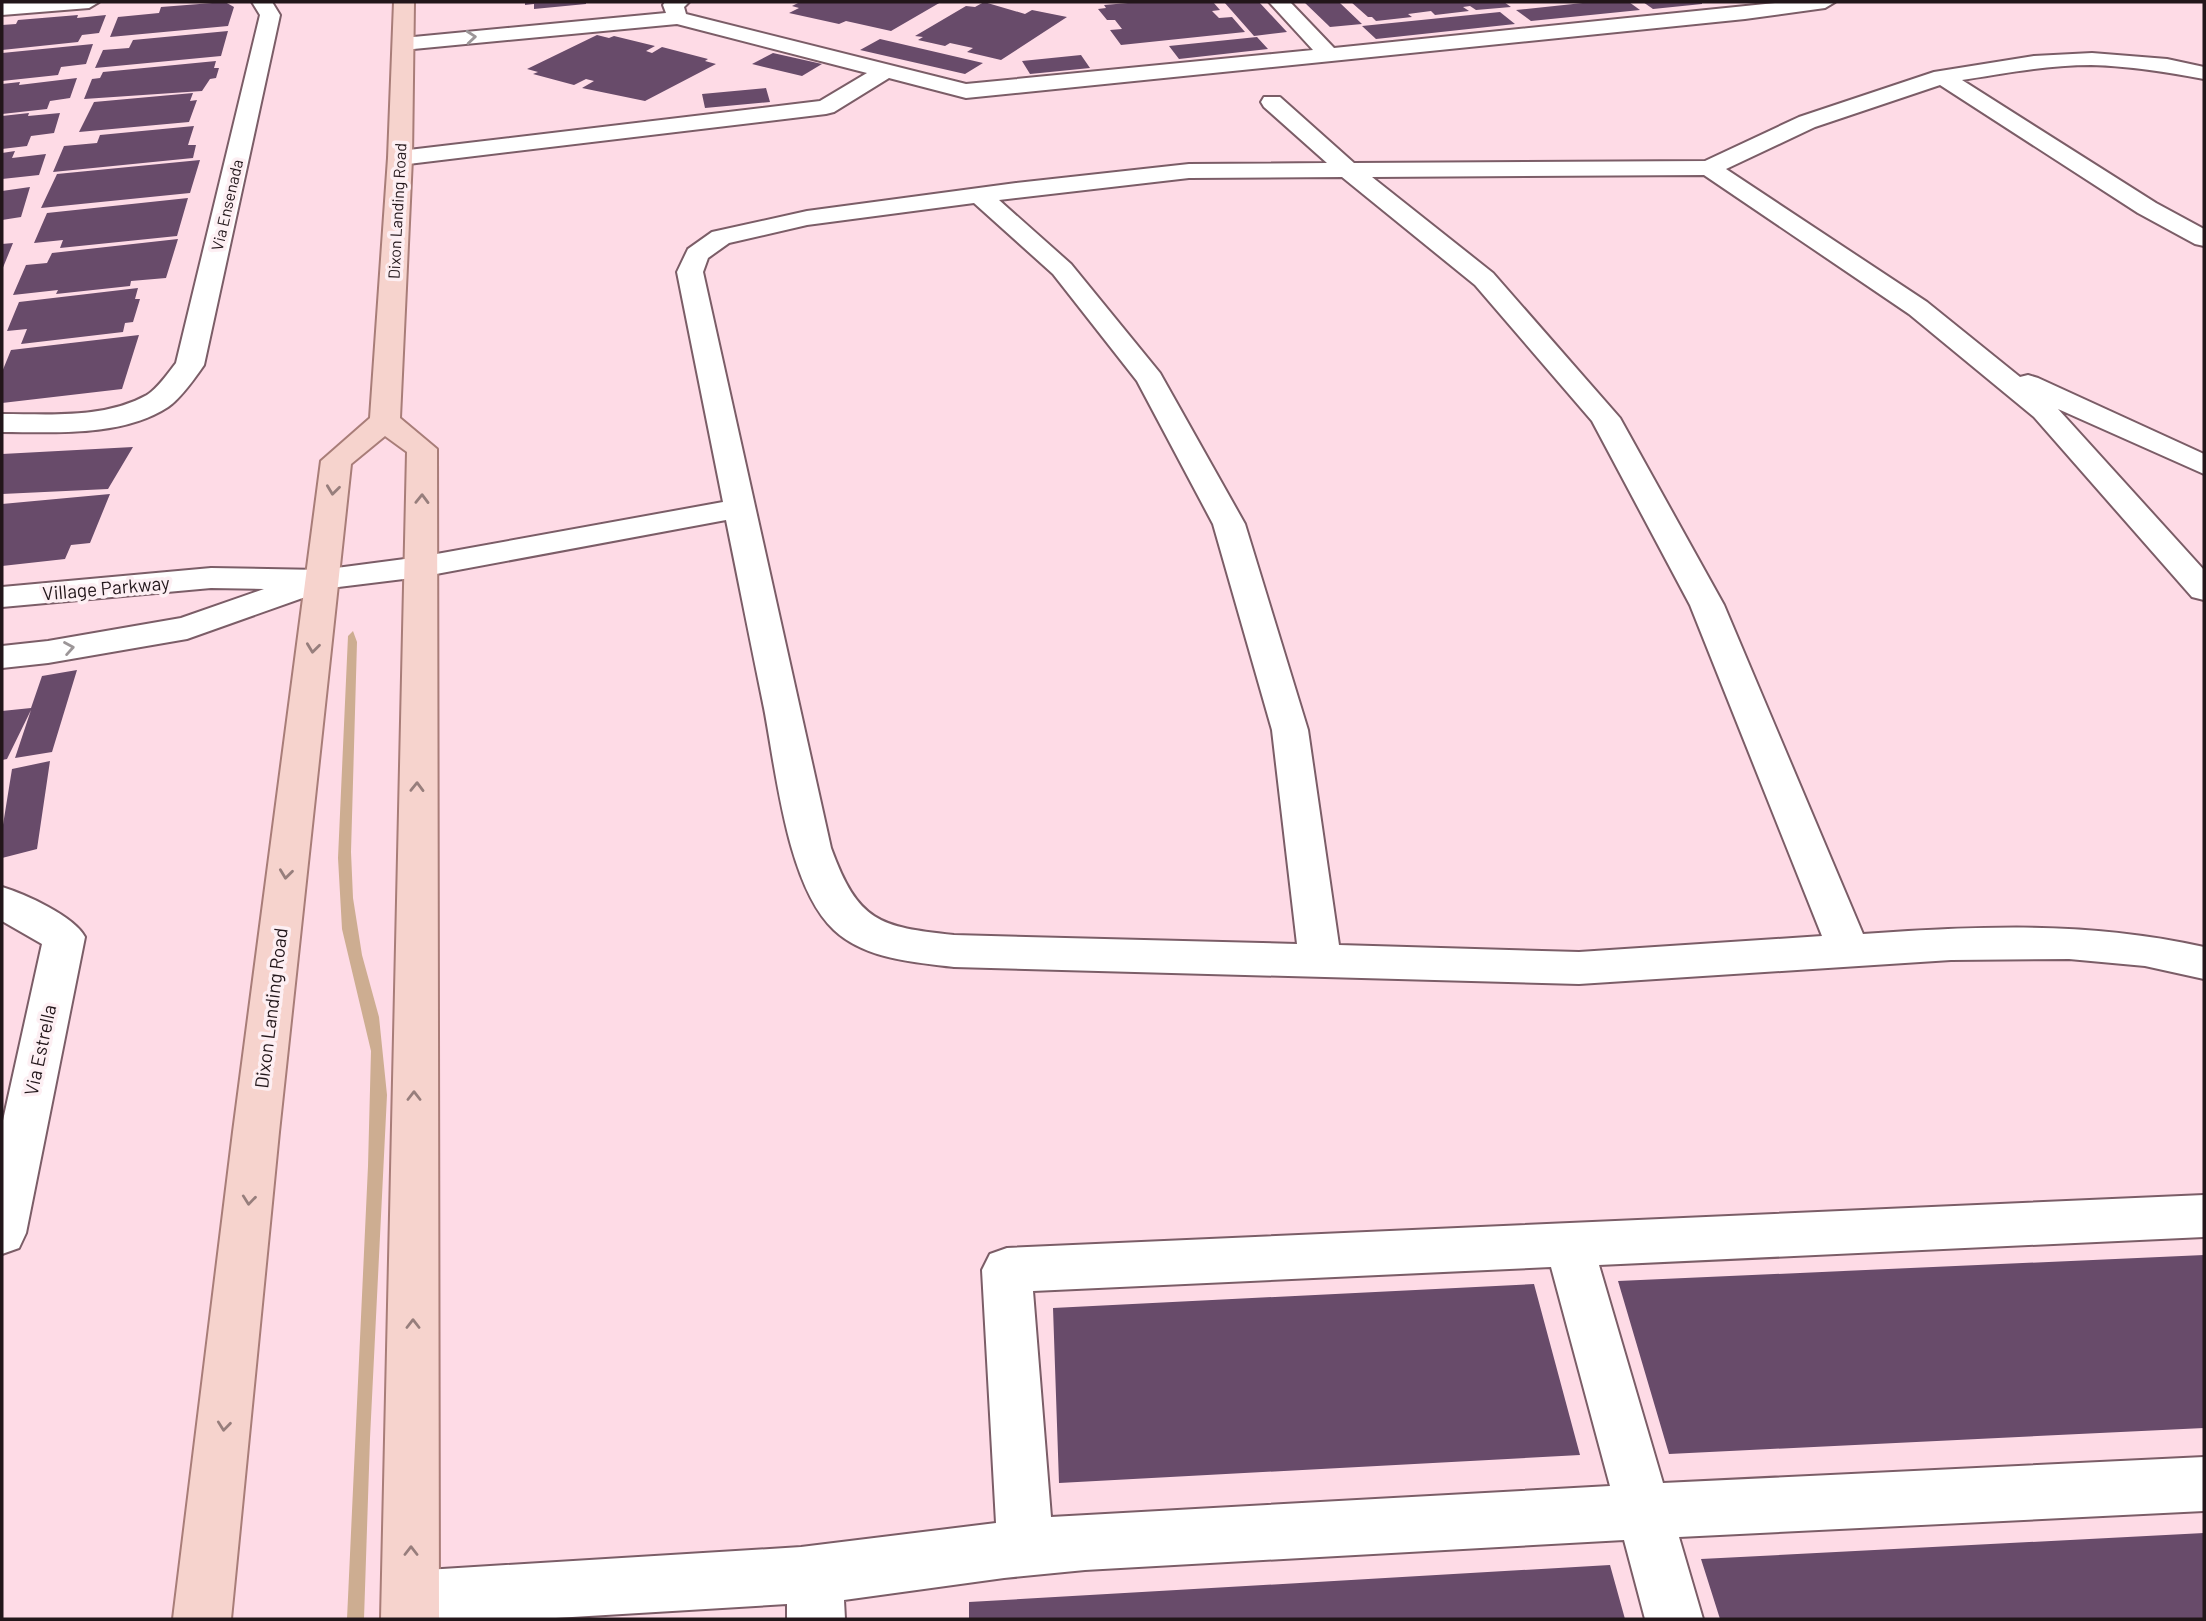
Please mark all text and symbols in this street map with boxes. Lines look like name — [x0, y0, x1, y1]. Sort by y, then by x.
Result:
one-way arrow — [466, 30, 477, 45]
street label: Dixon Landing Road — [383, 142, 410, 279]
street label: Via Ensenada — [207, 157, 246, 252]
one-way arrow — [325, 484, 340, 496]
one-way arrow — [414, 493, 429, 504]
street label: Village Parkway — [41, 570, 171, 605]
one-way arrow — [63, 642, 75, 657]
one-way arrow — [305, 642, 320, 654]
one-way arrow — [409, 781, 425, 791]
one-way arrow — [279, 868, 294, 880]
street label: Dixon Landing Road — [249, 926, 292, 1090]
street label: Via Estrella — [19, 1002, 60, 1098]
one-way arrow — [407, 1090, 422, 1101]
one-way arrow — [241, 1194, 256, 1206]
one-way arrow — [405, 1318, 421, 1328]
one-way arrow — [216, 1420, 231, 1432]
one-way arrow — [403, 1545, 419, 1556]

